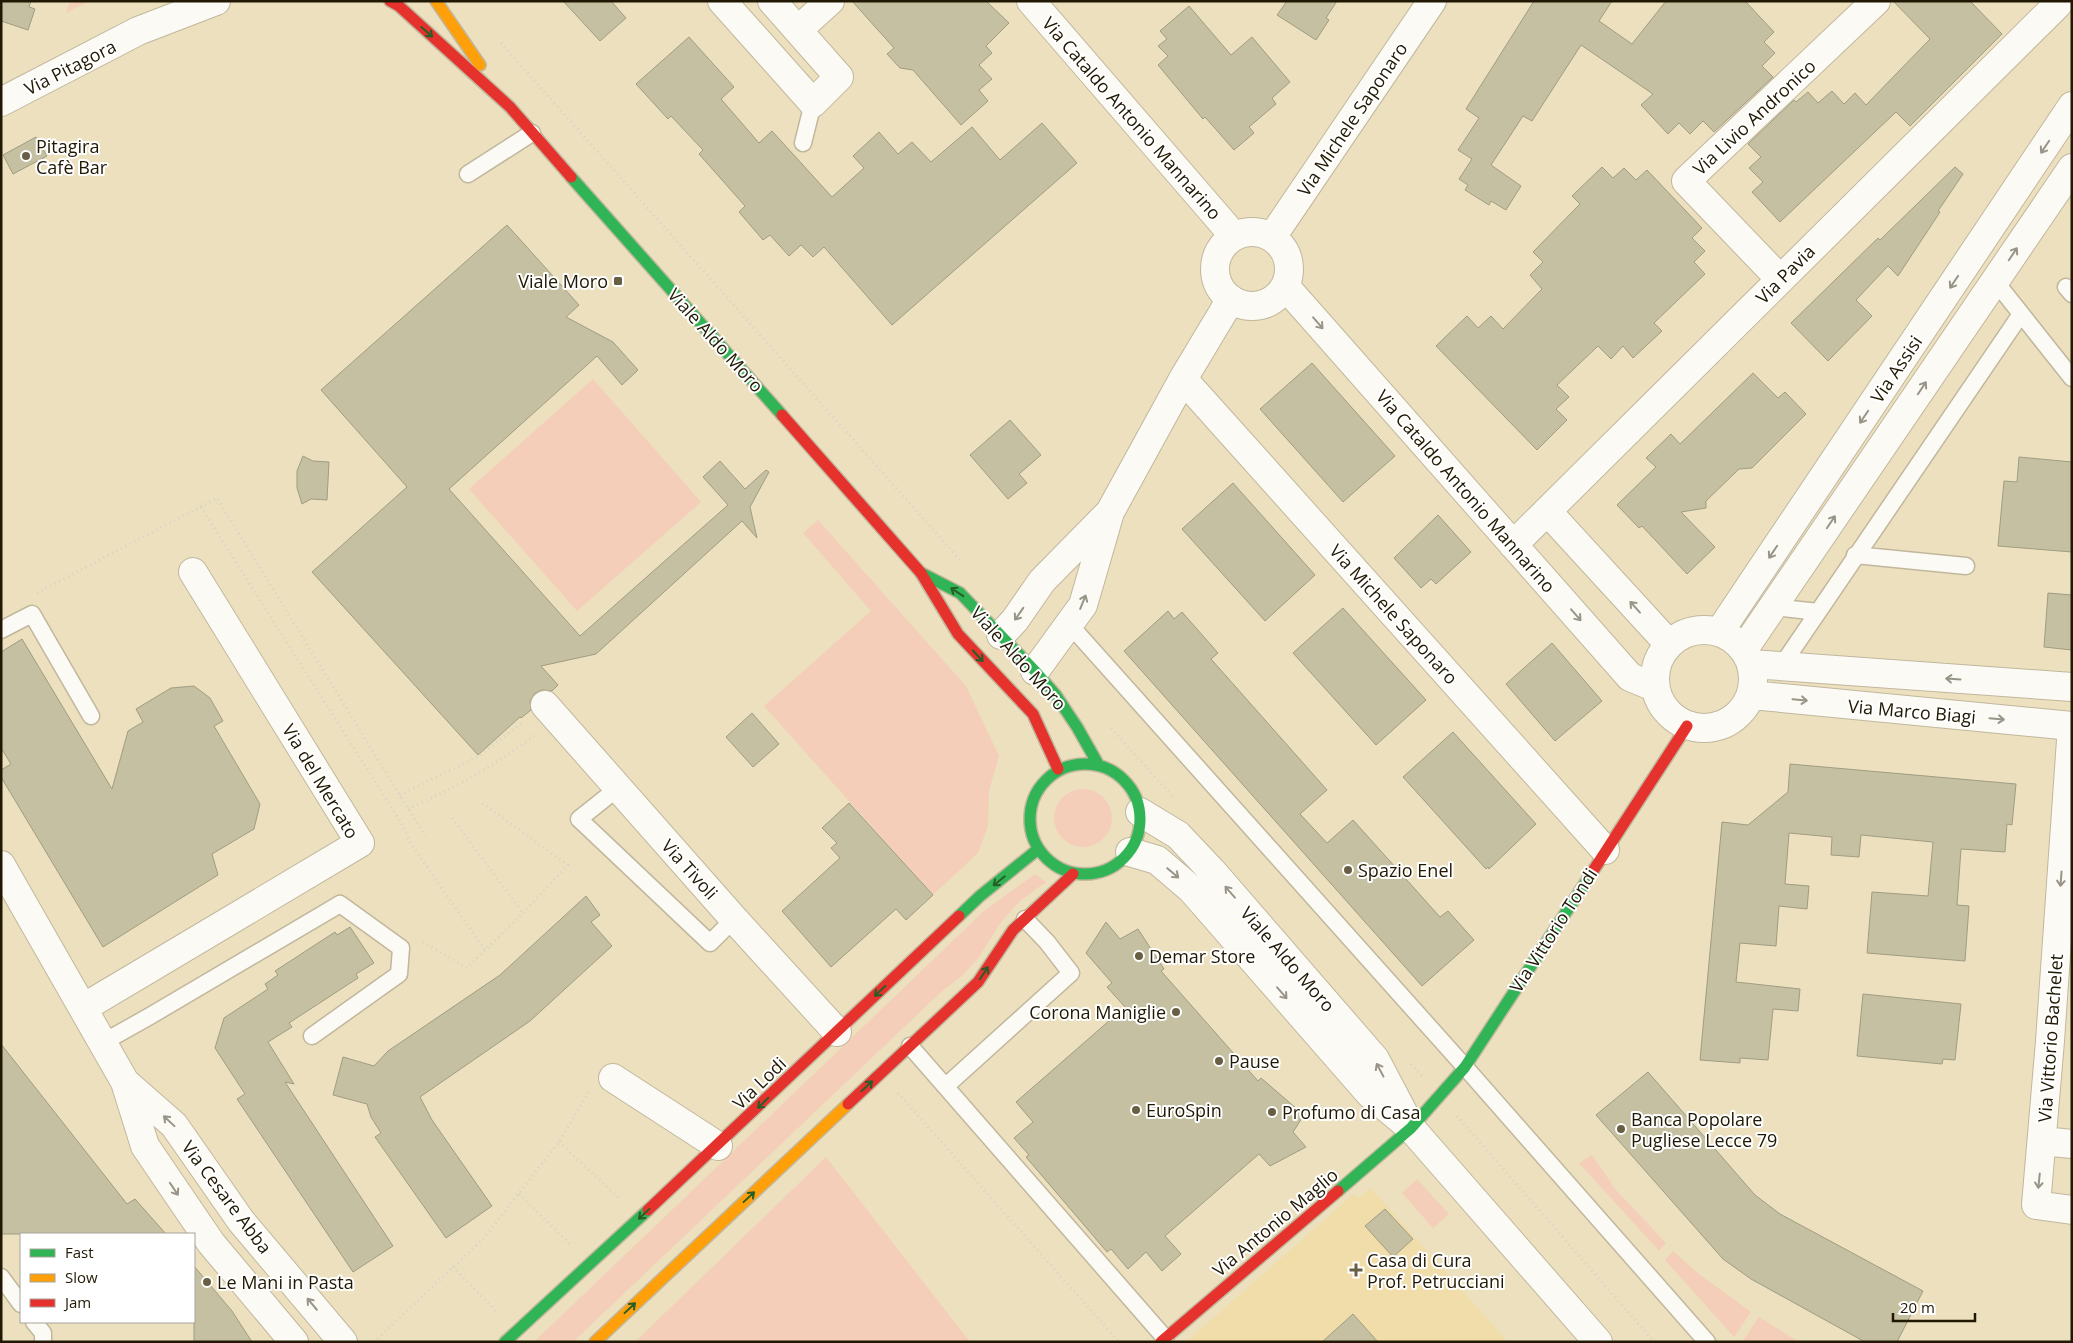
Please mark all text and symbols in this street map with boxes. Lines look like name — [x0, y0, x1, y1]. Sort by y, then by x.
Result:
street label: Via Cataldo Antonio Mannarino — [1037, 11, 1227, 225]
one-way arrow — [421, 26, 434, 38]
street label: Via Pitagora — [20, 34, 120, 100]
street label: Via Michele Saponaro — [1292, 37, 1412, 201]
street label: Via Livio Andronico — [1687, 54, 1821, 180]
place label: Pitagira Cafè Bar — [36, 134, 108, 179]
one-way arrow — [2040, 140, 2050, 154]
marker: Pitagira Cafè Bar — [20, 150, 32, 162]
street label: Via Pavia — [1750, 239, 1820, 309]
one-way arrow — [2009, 247, 2019, 261]
place label: Viale Moro — [518, 269, 608, 293]
marker: Viale Moro — [612, 275, 624, 287]
one-way arrow — [1949, 275, 1959, 289]
street label: Viale Aldo Moro — [663, 283, 769, 397]
one-way arrow — [1312, 316, 1324, 329]
street label: Via Assisi — [1865, 331, 1927, 407]
one-way arrow — [1917, 381, 1927, 395]
street label: Via Cataldo Antonio Mannarino — [1371, 384, 1561, 598]
one-way arrow — [1859, 410, 1869, 424]
one-way arrow — [1826, 516, 1836, 530]
street label: Via Michele Saponaro — [1325, 539, 1463, 689]
one-way arrow — [1768, 545, 1779, 559]
one-way arrow — [951, 587, 965, 597]
one-way arrow — [1079, 595, 1088, 610]
street label: Viale Aldo Moro — [966, 601, 1072, 715]
one-way arrow — [1629, 601, 1641, 614]
one-way arrow — [1014, 607, 1025, 620]
one-way arrow — [1570, 609, 1581, 622]
one-way arrow — [972, 649, 984, 662]
one-way arrow — [1946, 674, 1962, 684]
street label: Via Marco Biagi — [1847, 693, 1977, 729]
one-way arrow — [1792, 695, 1808, 705]
one-way arrow — [1988, 714, 2004, 723]
street label: Via del Mercato — [277, 719, 365, 843]
street label: Via Tivoli — [657, 834, 723, 904]
place label: Spazio Enel — [1358, 858, 1453, 882]
street label: Via Vittorio Tondi — [1504, 863, 1602, 997]
marker: Spazio Enel — [1342, 864, 1354, 876]
one-way arrow — [1166, 868, 1179, 879]
one-way arrow — [2057, 871, 2066, 887]
one-way arrow — [993, 875, 1006, 886]
one-way arrow — [1225, 886, 1236, 899]
street label: Viale Aldo Moro — [1236, 901, 1340, 1017]
place label: Demar Store — [1149, 944, 1255, 968]
marker: Demar Store — [1133, 950, 1145, 962]
street label: Via Vittorio Bachelet — [2032, 953, 2068, 1123]
one-way arrow — [979, 967, 989, 981]
one-way arrow — [874, 985, 886, 997]
one-way arrow — [1276, 987, 1288, 1000]
place label: Corona Maniglie — [1029, 1000, 1166, 1024]
marker: Corona Maniglie — [1170, 1006, 1182, 1018]
place label: Pause — [1229, 1049, 1280, 1073]
street label: Via Lodi — [727, 1052, 791, 1114]
marker: Pause — [1213, 1055, 1225, 1067]
one-way arrow — [1375, 1062, 1385, 1077]
one-way arrow — [861, 1080, 873, 1092]
one-way arrow — [756, 1097, 769, 1109]
place label: EuroSpin — [1146, 1098, 1222, 1122]
place label: Profumo di Casa — [1282, 1100, 1420, 1124]
marker: EuroSpin — [1130, 1104, 1142, 1116]
marker: Profumo di Casa — [1266, 1106, 1278, 1118]
place label: Banca Popolare Pugliese Lecce 79 — [1631, 1107, 1777, 1152]
one-way arrow — [163, 1115, 176, 1127]
marker: Banca Popolare Pugliese Lecce 79 — [1615, 1123, 1627, 1135]
street label: Via Cesare Abba — [177, 1136, 277, 1258]
street label: Via Antonio Maglio — [1207, 1162, 1343, 1282]
one-way arrow — [2034, 1173, 2043, 1189]
one-way arrow — [169, 1182, 179, 1196]
one-way arrow — [742, 1191, 755, 1203]
one-way arrow — [637, 1208, 650, 1220]
legend — [20, 1233, 195, 1323]
text: Fast — [65, 1242, 94, 1262]
place label: Casa di Cura Prof. Petrucciani — [1367, 1248, 1505, 1293]
marker: Casa di Cura Prof. Petrucciani — [1349, 1263, 1363, 1277]
text: Slow — [65, 1267, 98, 1287]
place label: Le Mani in Pasta — [217, 1270, 354, 1294]
marker: Le Mani in Pasta — [201, 1276, 213, 1288]
scale bar — [1893, 1290, 1976, 1322]
text: Jam — [63, 1292, 91, 1312]
text: 20 m — [1900, 1297, 1935, 1317]
one-way arrow — [306, 1298, 317, 1311]
one-way arrow — [624, 1302, 637, 1314]

